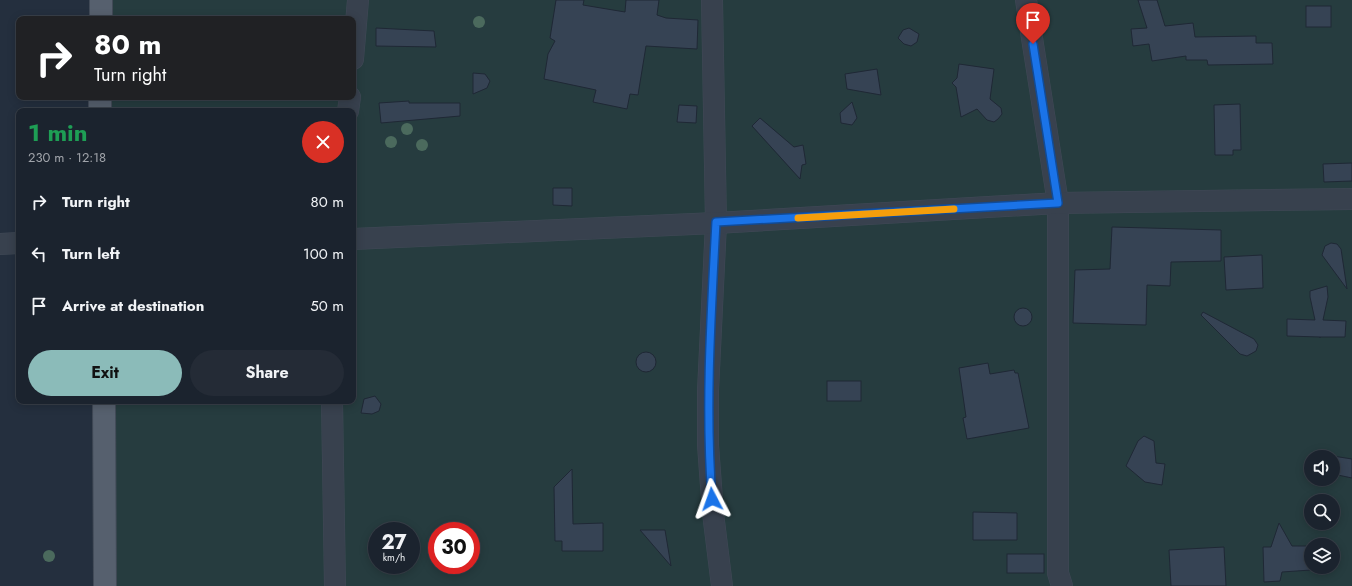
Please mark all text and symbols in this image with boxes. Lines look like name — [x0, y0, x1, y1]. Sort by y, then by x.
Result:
pin — [1016, 3, 1050, 44]
icon: arrive — [1022, 9, 1044, 31]
text: 80 m — [94, 24, 161, 65]
icon: right — [28, 32, 80, 84]
text: Turn right — [94, 62, 166, 88]
text: 1 min — [28, 115, 88, 150]
button: close — [302, 121, 344, 163]
text: 230 m · 12:18 — [28, 148, 106, 167]
icon: right — [28, 191, 50, 213]
text: Turn right — [62, 191, 130, 213]
text: 80 m — [311, 191, 344, 213]
icon: left — [28, 243, 50, 265]
text: Turn left — [62, 243, 120, 265]
text: 100 m — [303, 243, 344, 265]
icon: arrive — [28, 295, 50, 317]
text: Arrive at destination — [62, 295, 204, 317]
text: 50 m — [310, 295, 344, 317]
button: Exit — [28, 350, 182, 396]
button: Share — [190, 350, 344, 396]
map controls — [1304, 450, 1340, 574]
button: sound — [1304, 450, 1340, 486]
position arrow — [691, 478, 733, 520]
button: search — [1304, 494, 1340, 530]
speed limit sign: 30 — [428, 522, 480, 574]
text: 27 — [381, 528, 407, 557]
button: layers — [1304, 538, 1340, 574]
text: km/h — [383, 550, 405, 565]

